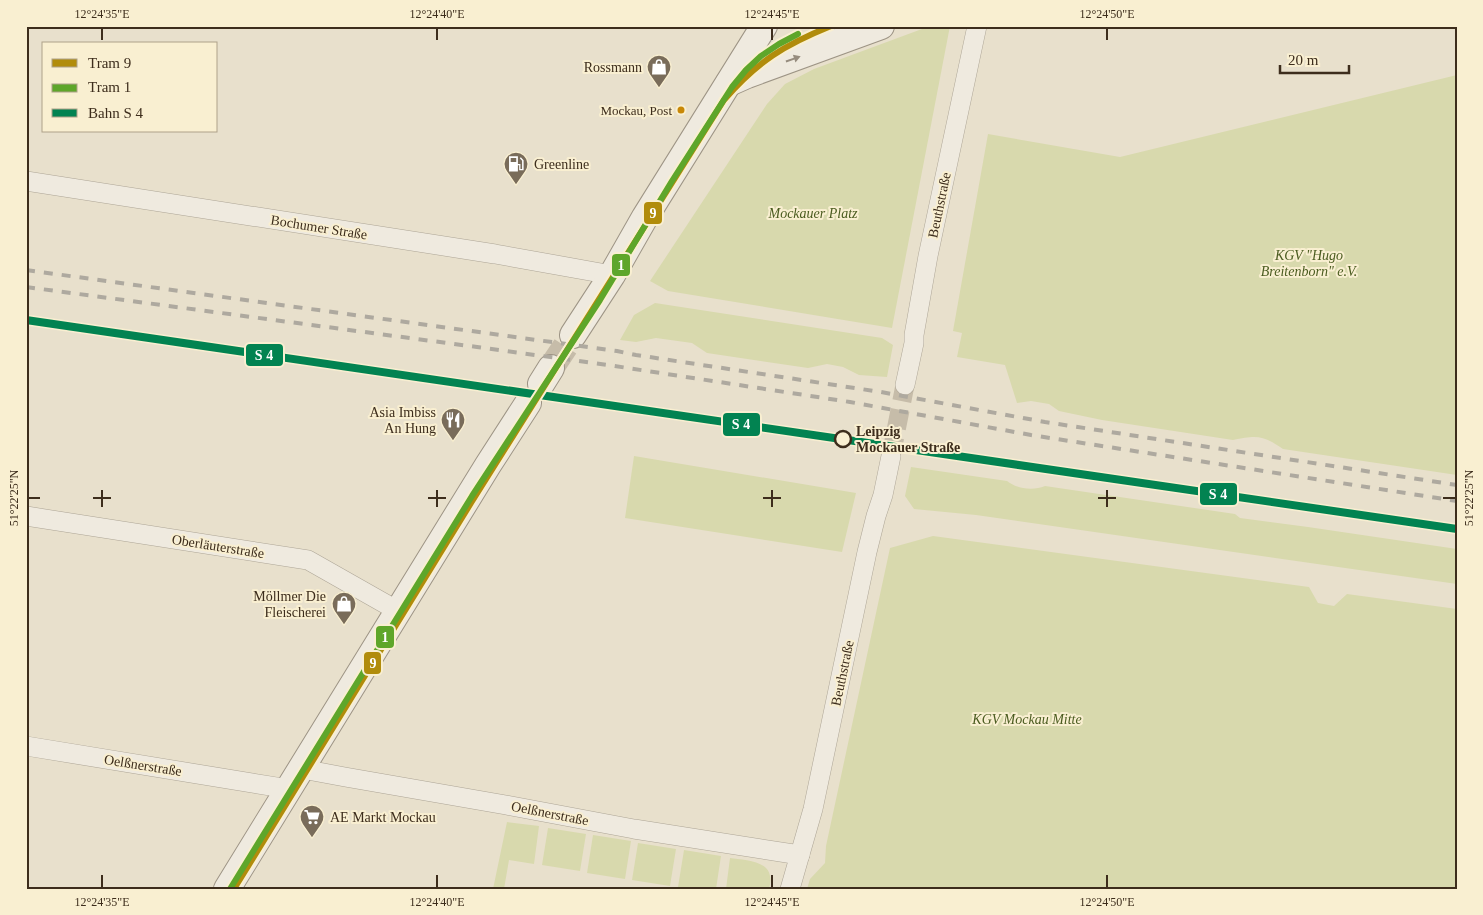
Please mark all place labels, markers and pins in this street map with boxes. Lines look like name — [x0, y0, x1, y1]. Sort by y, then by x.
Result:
shop icon: Rossmann — [646, 54, 672, 88]
place label: Rossmann — [584, 60, 642, 75]
place label: Mockau, Post — [601, 103, 672, 118]
marker: Mockau, Post — [676, 105, 686, 115]
fuel station icon: Greenline — [503, 151, 529, 185]
place label: Greenline — [534, 157, 589, 172]
place label: Asia Imbiss An Hung — [370, 405, 436, 436]
restaurant icon: Asia Imbiss An Hung — [440, 407, 466, 441]
place label: Leipzig Mockauer Straße — [856, 424, 960, 455]
marker: Leipzig Mockauer Straße — [834, 430, 852, 448]
place label: Möllmer Die Fleischerei — [253, 589, 326, 620]
shop icon: Möllmer Die Fleischerei — [331, 591, 357, 625]
supermarket icon: AE Markt Mockau — [299, 804, 325, 838]
place label: AE Markt Mockau — [330, 810, 436, 825]

